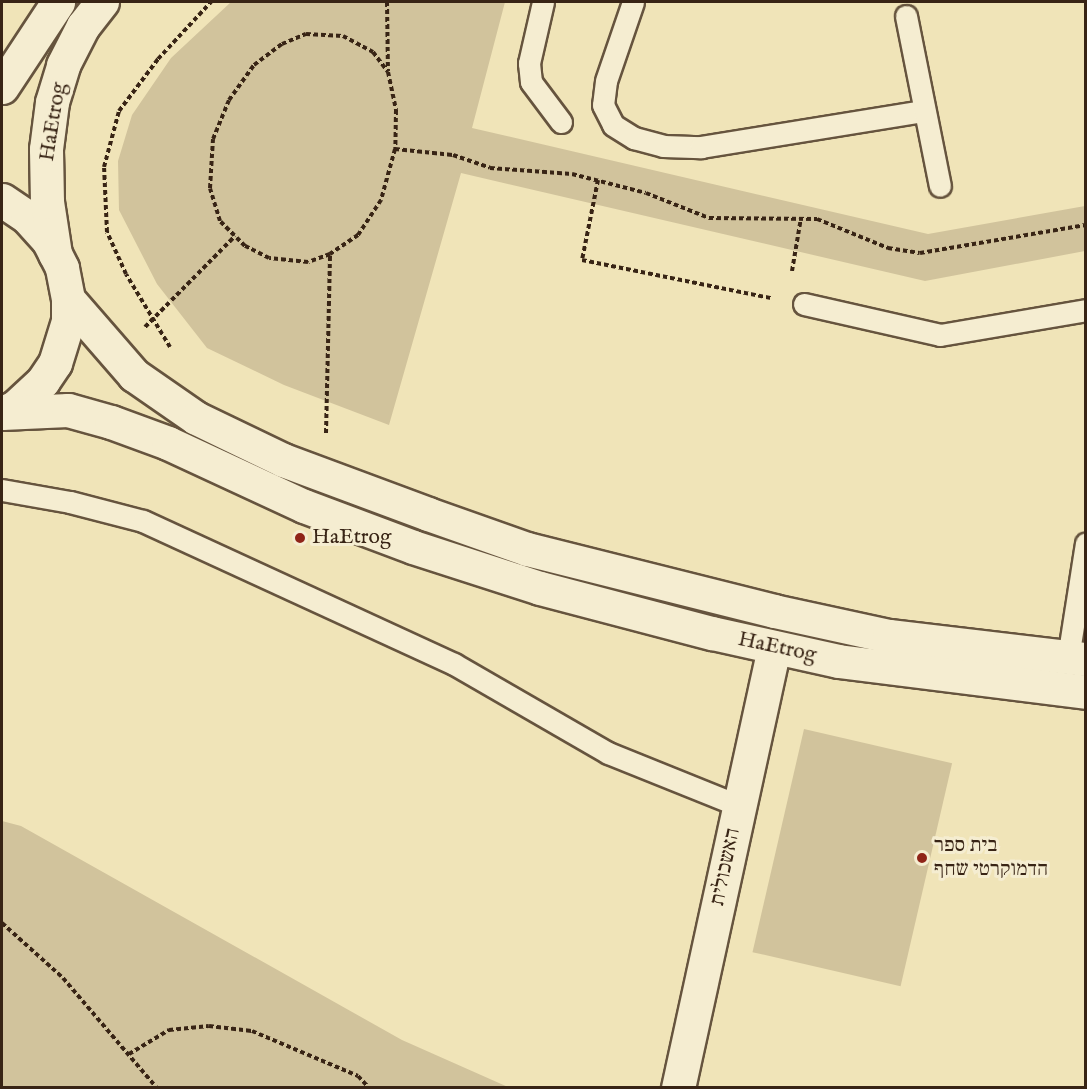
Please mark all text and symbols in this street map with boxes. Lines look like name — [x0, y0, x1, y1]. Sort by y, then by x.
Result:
street label: HaEtrog — [35, 81, 73, 163]
place label: HaEtrog — [312, 525, 391, 551]
marker: HaEtrog — [293, 531, 307, 545]
street label: HaEtrog — [736, 627, 818, 669]
street label: האשכולית — [706, 826, 746, 908]
place label: בית ספר הדמוקרטי שחף — [934, 833, 1048, 883]
marker: בית ספר הדמוקרטי שחף — [915, 851, 929, 865]

